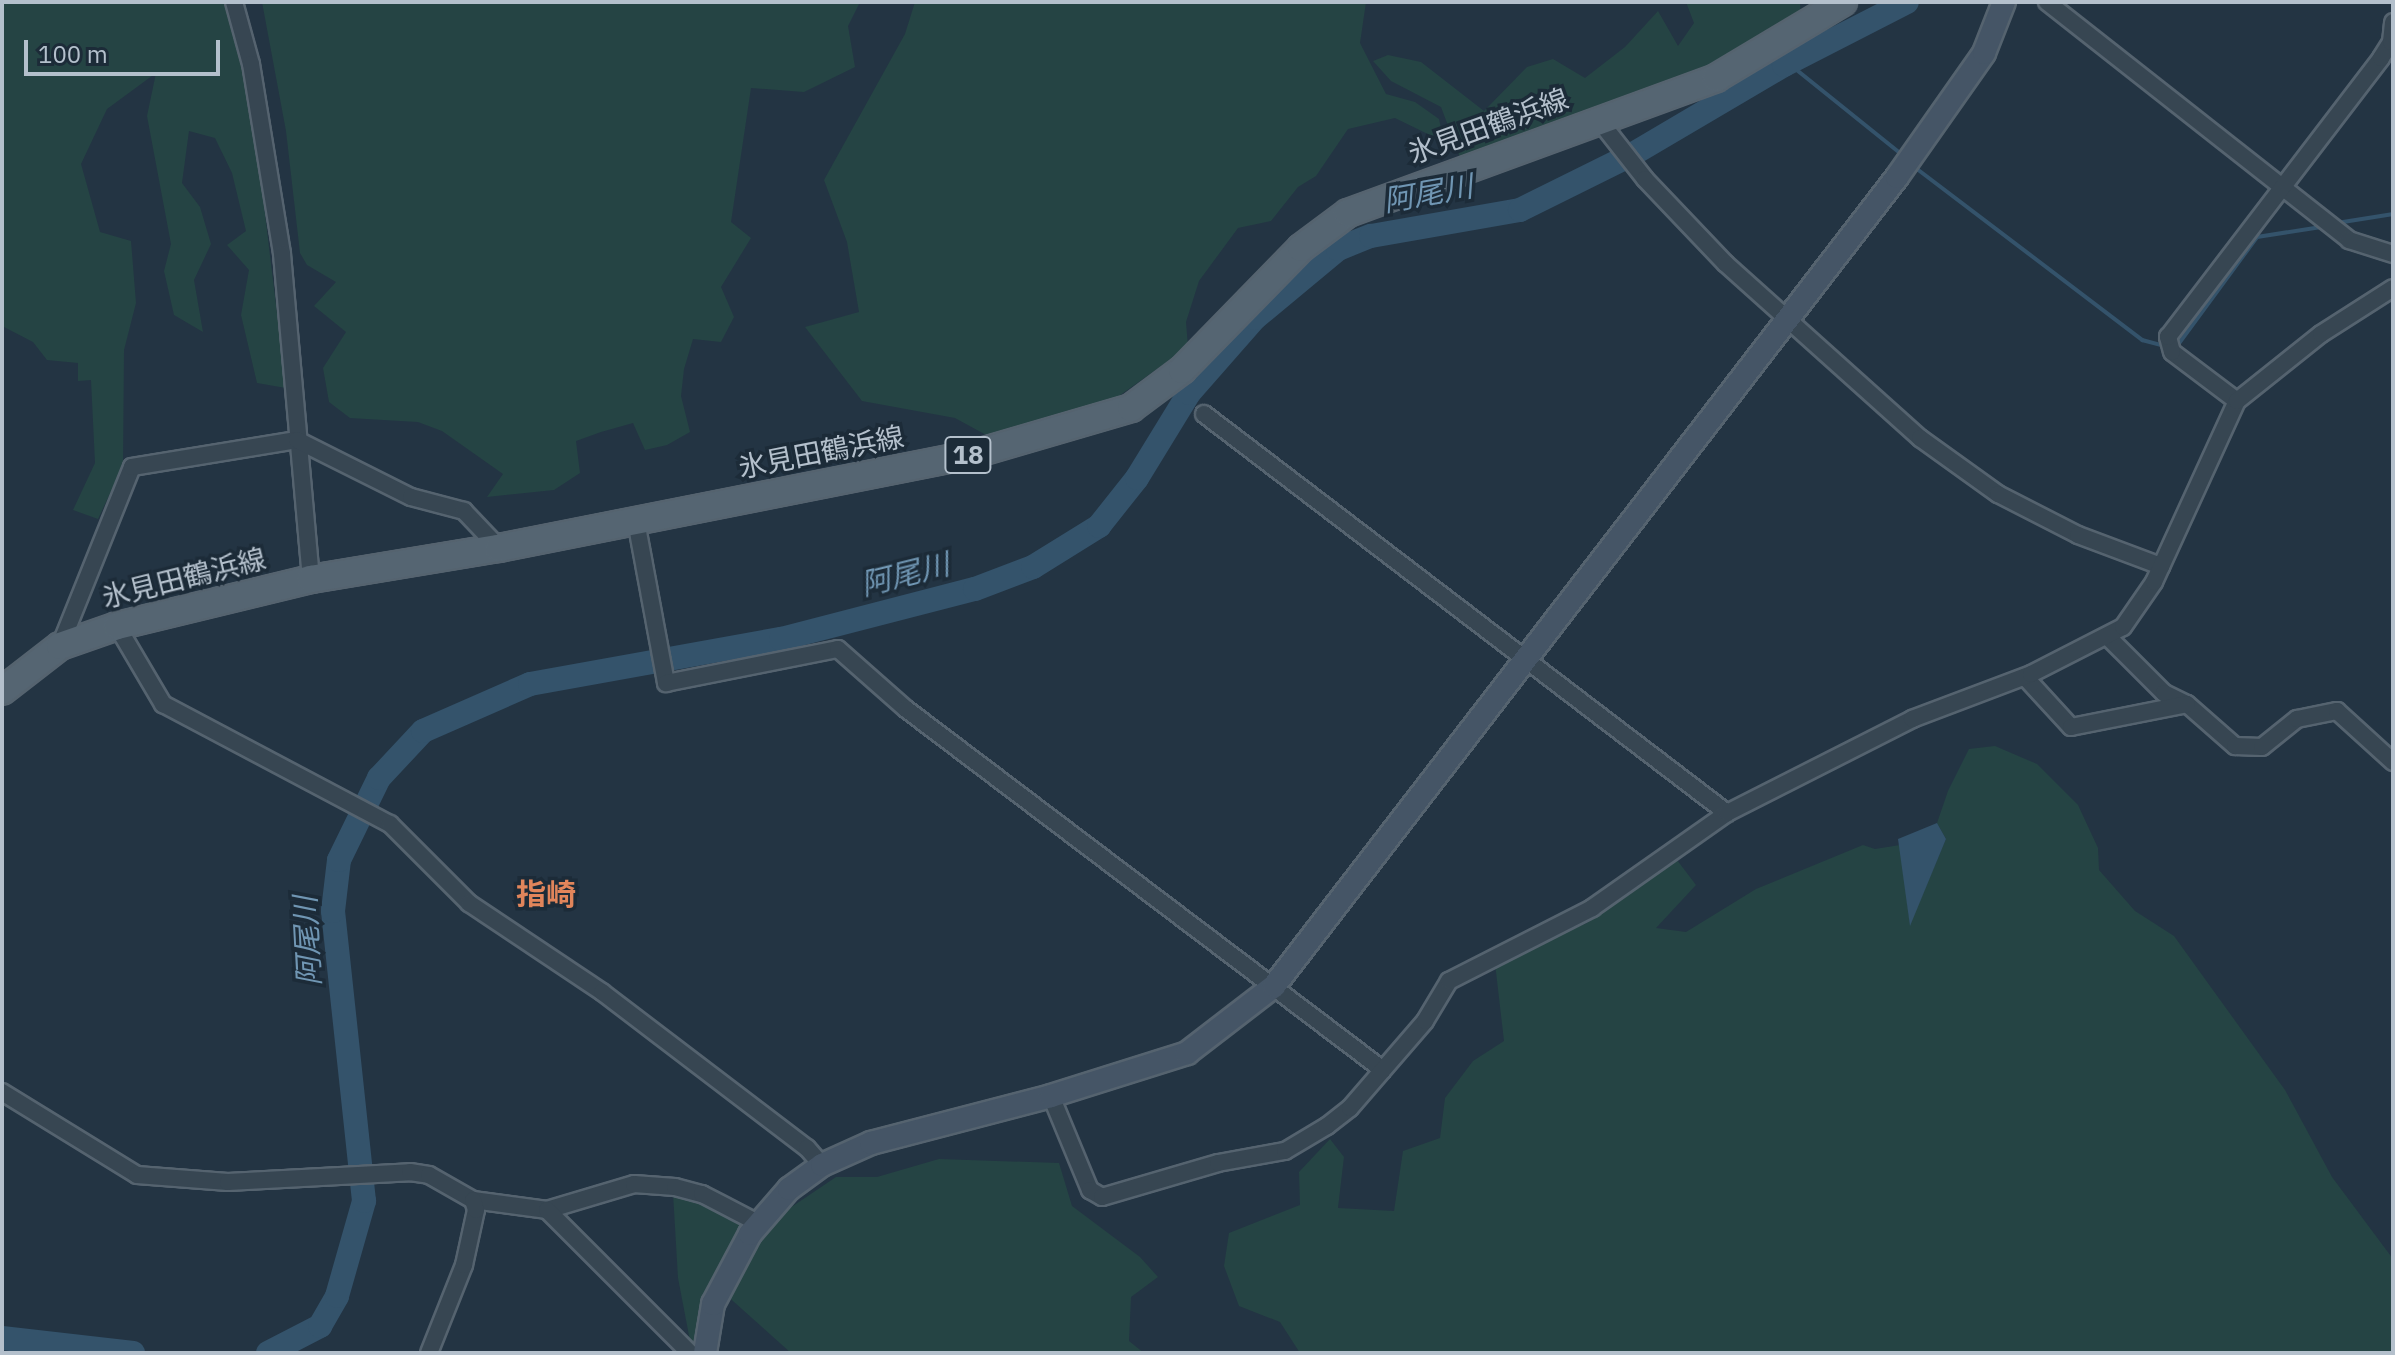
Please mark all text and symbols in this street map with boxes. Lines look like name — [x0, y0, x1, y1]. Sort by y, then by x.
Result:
scale bar — [28, 24, 224, 74]
text: 100 m — [38, 38, 108, 70]
street label: 氷見田鶴浜線 — [1403, 81, 1573, 171]
water label: 阿尾川 — [1381, 167, 1475, 219]
street label: 氷見田鶴浜線 — [735, 419, 907, 485]
road number: 18 — [944, 433, 992, 477]
street label: 氷見田鶴浜線 — [98, 541, 270, 615]
water label: 阿尾川 — [857, 546, 953, 602]
district label: 指崎 — [516, 876, 576, 912]
water label: 阿尾川 — [287, 895, 327, 987]

